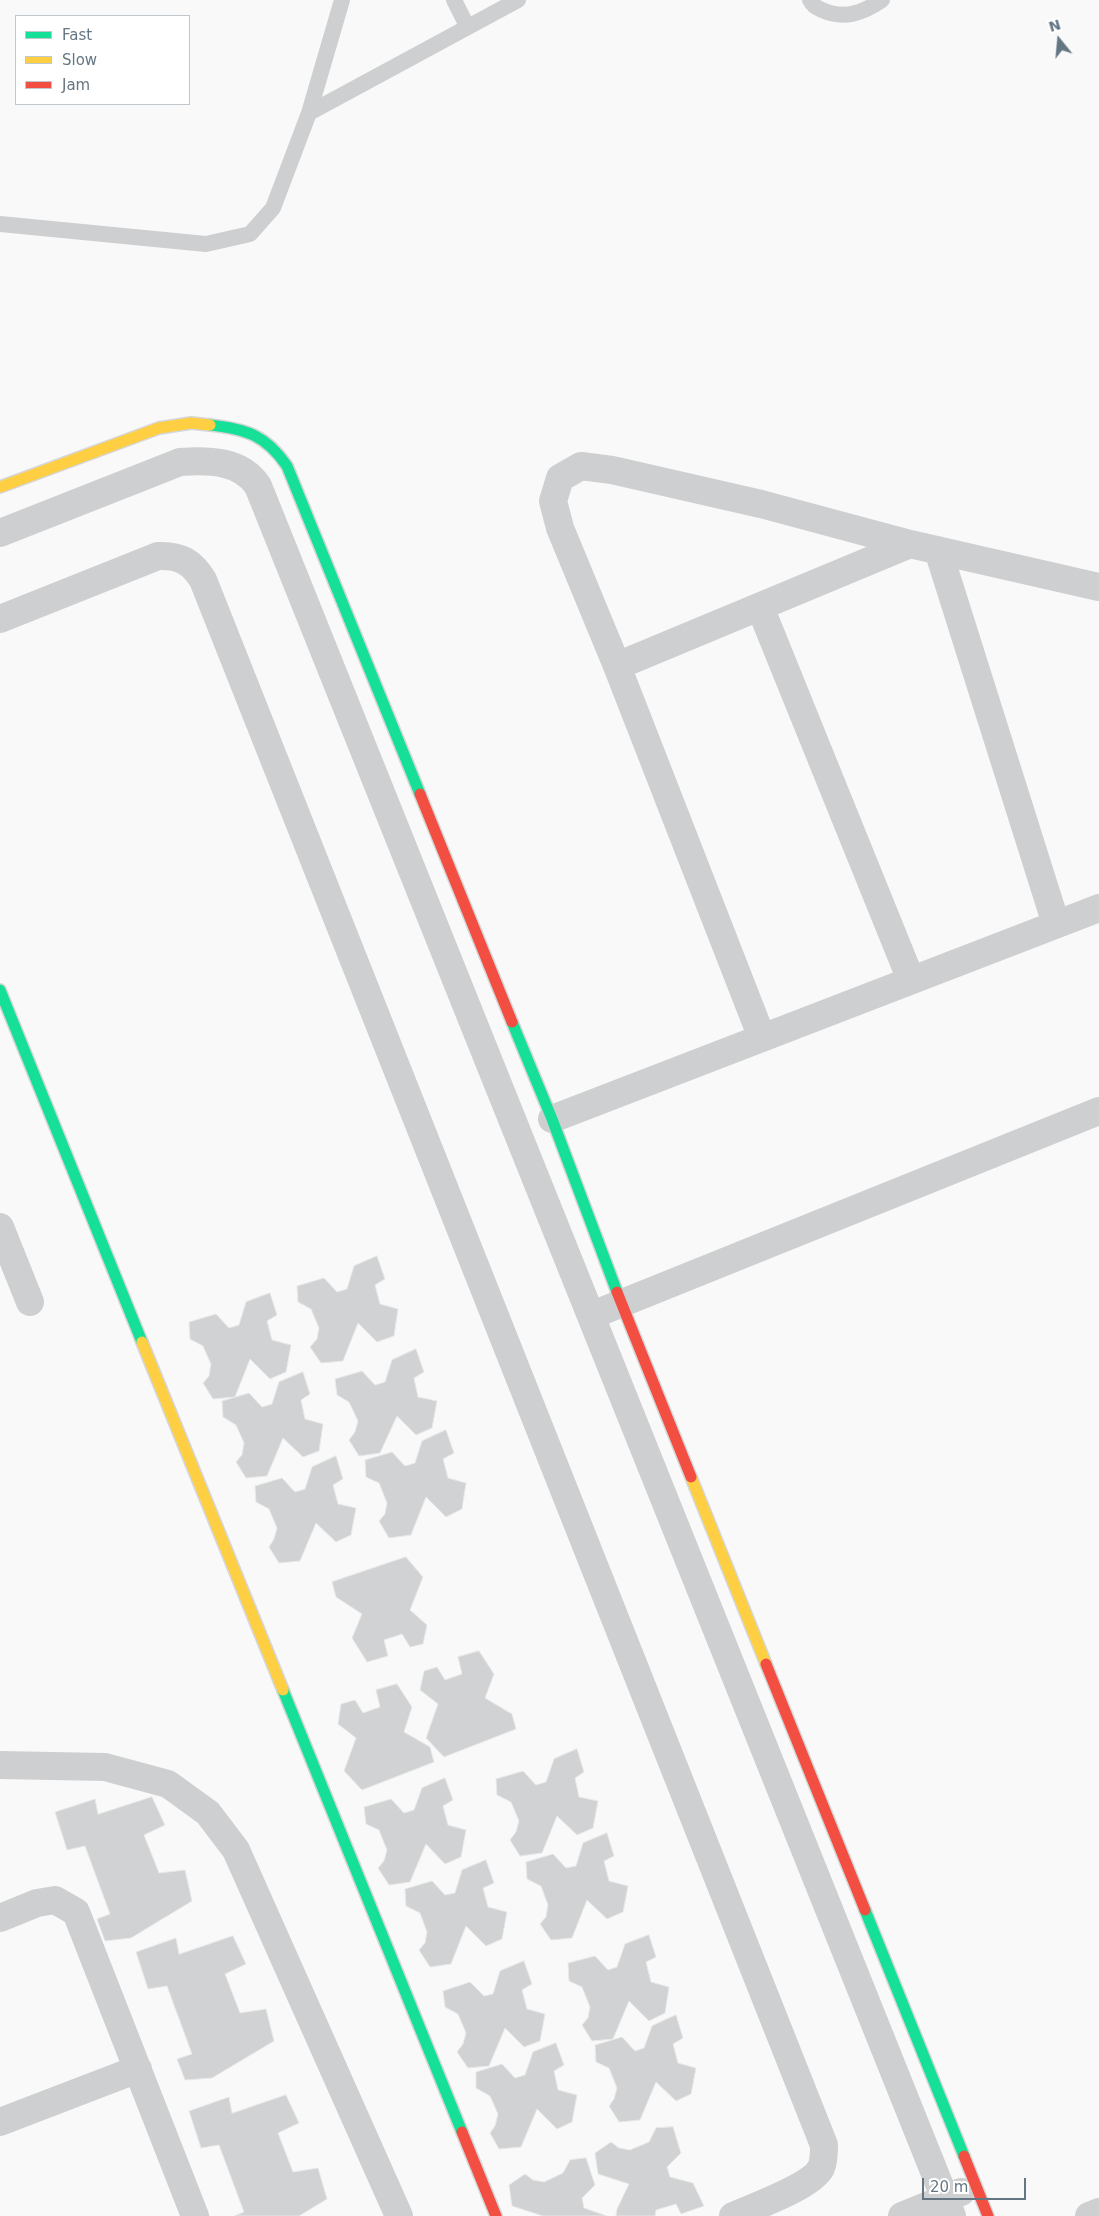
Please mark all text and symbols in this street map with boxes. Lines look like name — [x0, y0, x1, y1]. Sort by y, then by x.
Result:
legend — [15, 15, 190, 105]
north arrow — [1034, 15, 1084, 65]
text: N — [1047, 16, 1063, 35]
text: Fast — [62, 26, 92, 44]
text: Slow — [62, 51, 97, 69]
text: Jam — [62, 76, 90, 94]
scale bar — [924, 2168, 1028, 2200]
text: 20 m — [930, 2178, 968, 2196]

